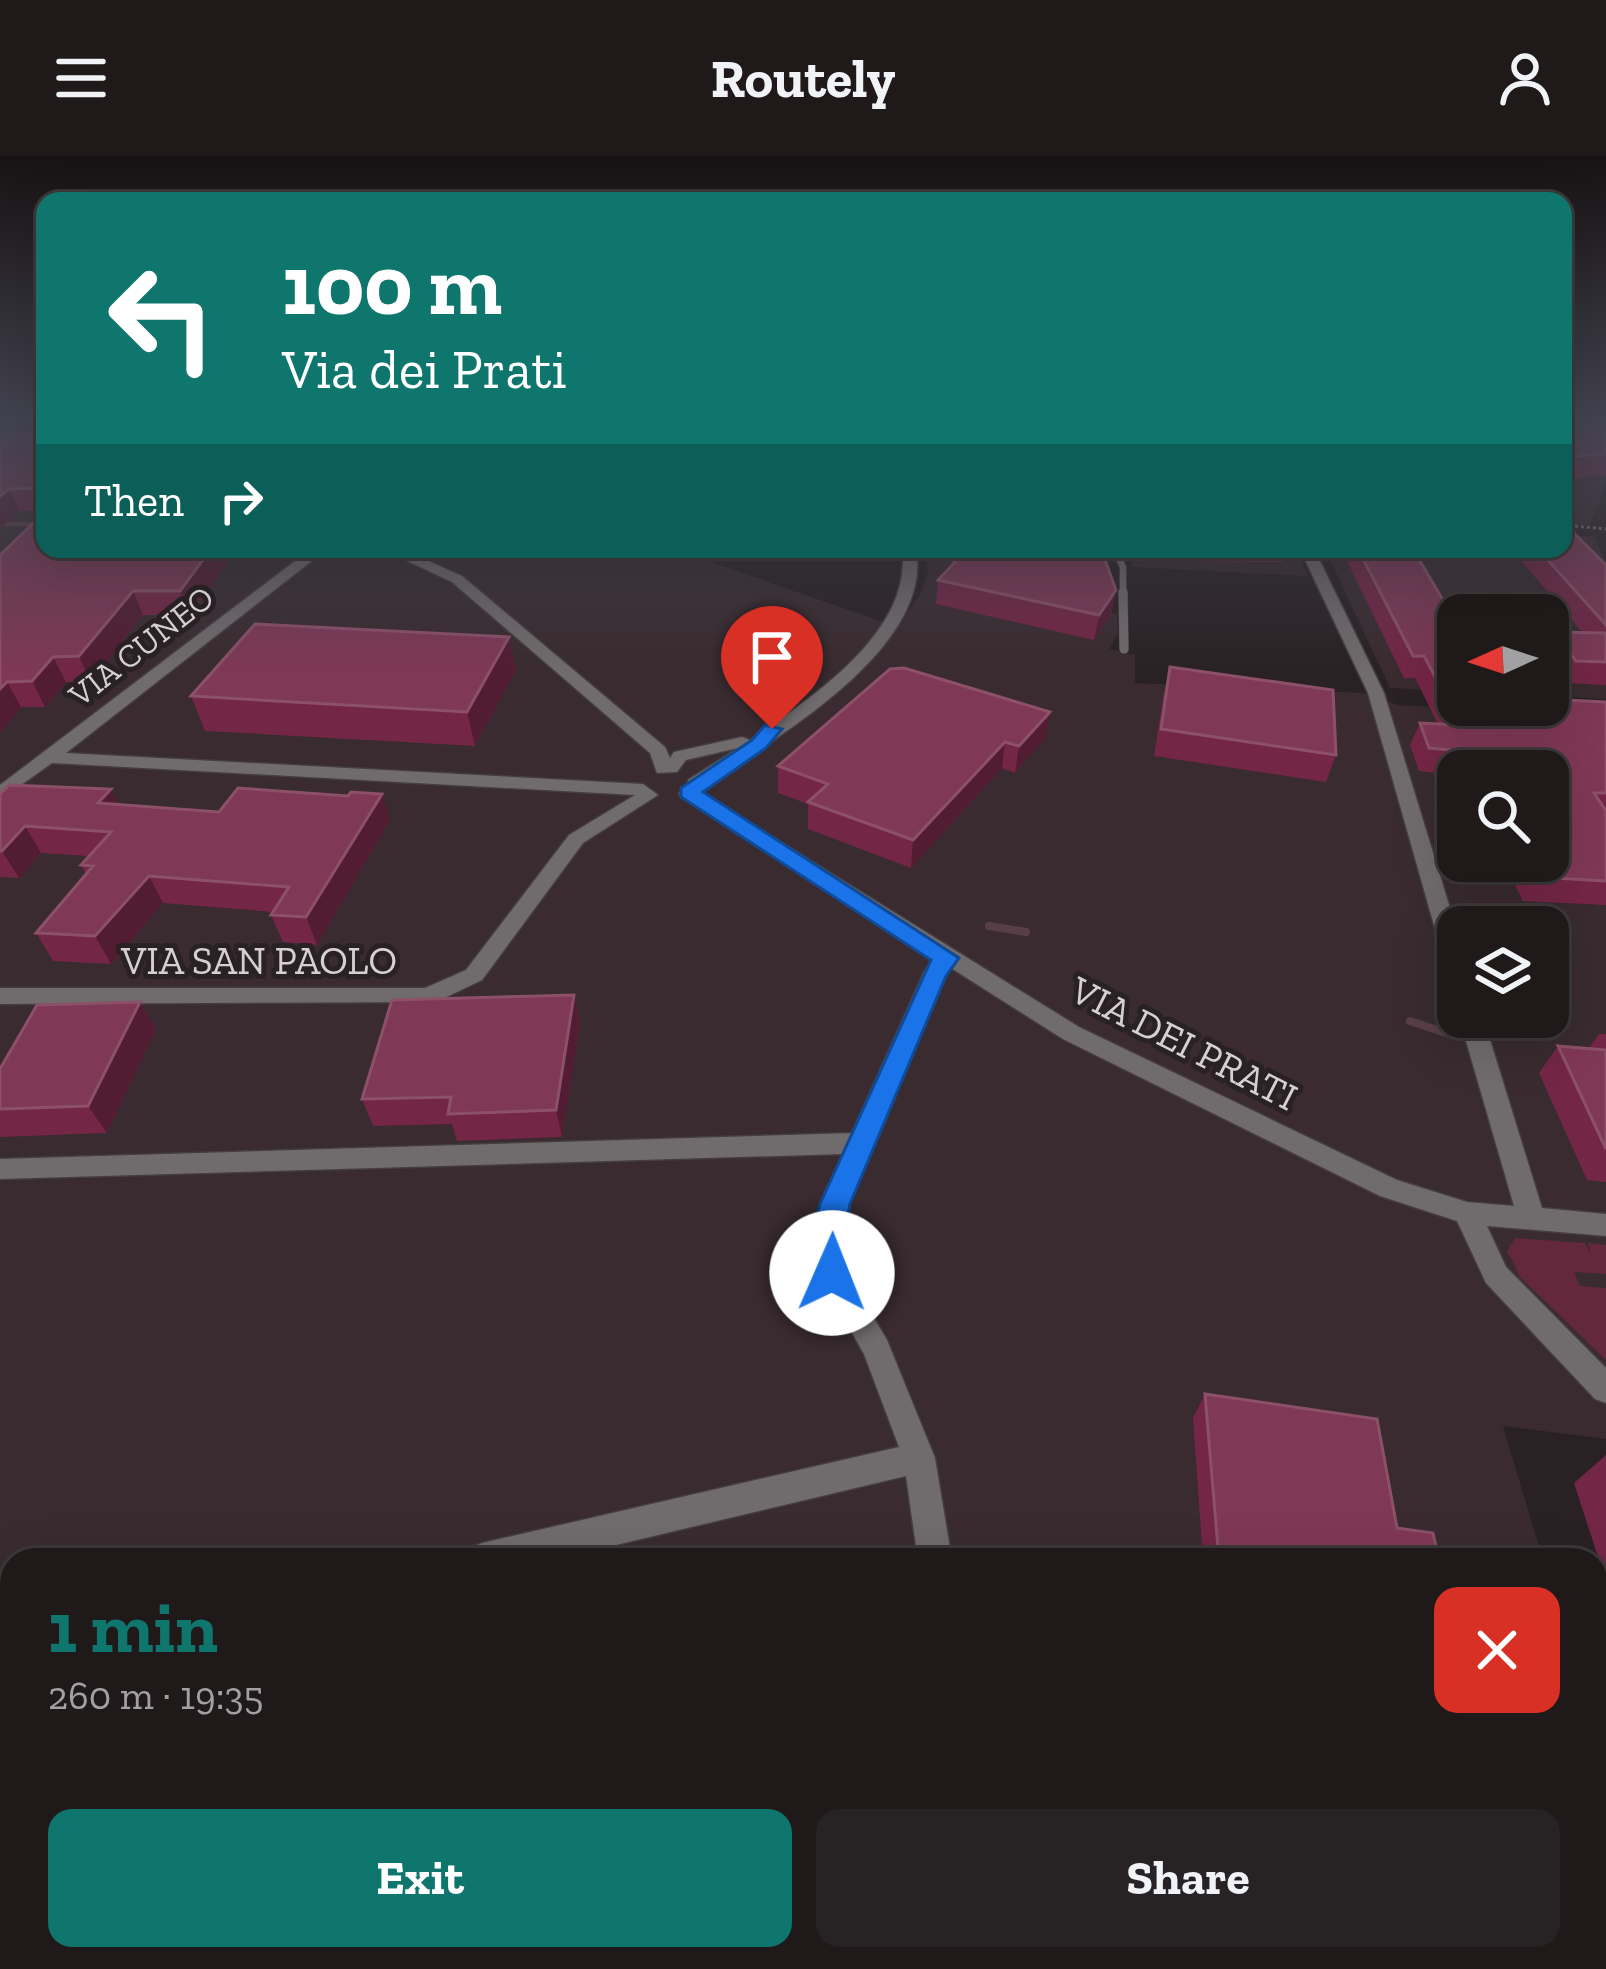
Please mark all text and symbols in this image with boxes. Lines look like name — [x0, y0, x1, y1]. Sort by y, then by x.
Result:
icon: menu — [48, 45, 114, 111]
icon: person — [1492, 45, 1558, 111]
text: Routely — [711, 46, 895, 111]
text: 100 m — [282, 235, 502, 336]
icon: left — [84, 240, 240, 396]
text: Via dei Prati — [282, 337, 567, 402]
icon: right — [208, 468, 274, 534]
text: Then — [84, 474, 184, 528]
street label: VIA CUNEO — [60, 577, 221, 715]
north arrow — [1437, 594, 1569, 726]
map controls — [1437, 594, 1569, 1038]
pin — [721, 606, 823, 729]
icon: arrive — [739, 624, 805, 690]
button: search — [1437, 750, 1569, 882]
button: layers — [1437, 906, 1569, 1038]
street label: VIA SAN PAOLO — [120, 937, 397, 984]
street label: VIA DEI PRATI — [1062, 965, 1305, 1120]
position arrow — [769, 1210, 895, 1336]
text: 1 min — [48, 1584, 218, 1670]
button: close — [1434, 1587, 1560, 1713]
text: 260 m · 19:35 — [48, 1672, 264, 1719]
button: Exit — [48, 1809, 792, 1947]
button: Share — [816, 1809, 1560, 1947]

